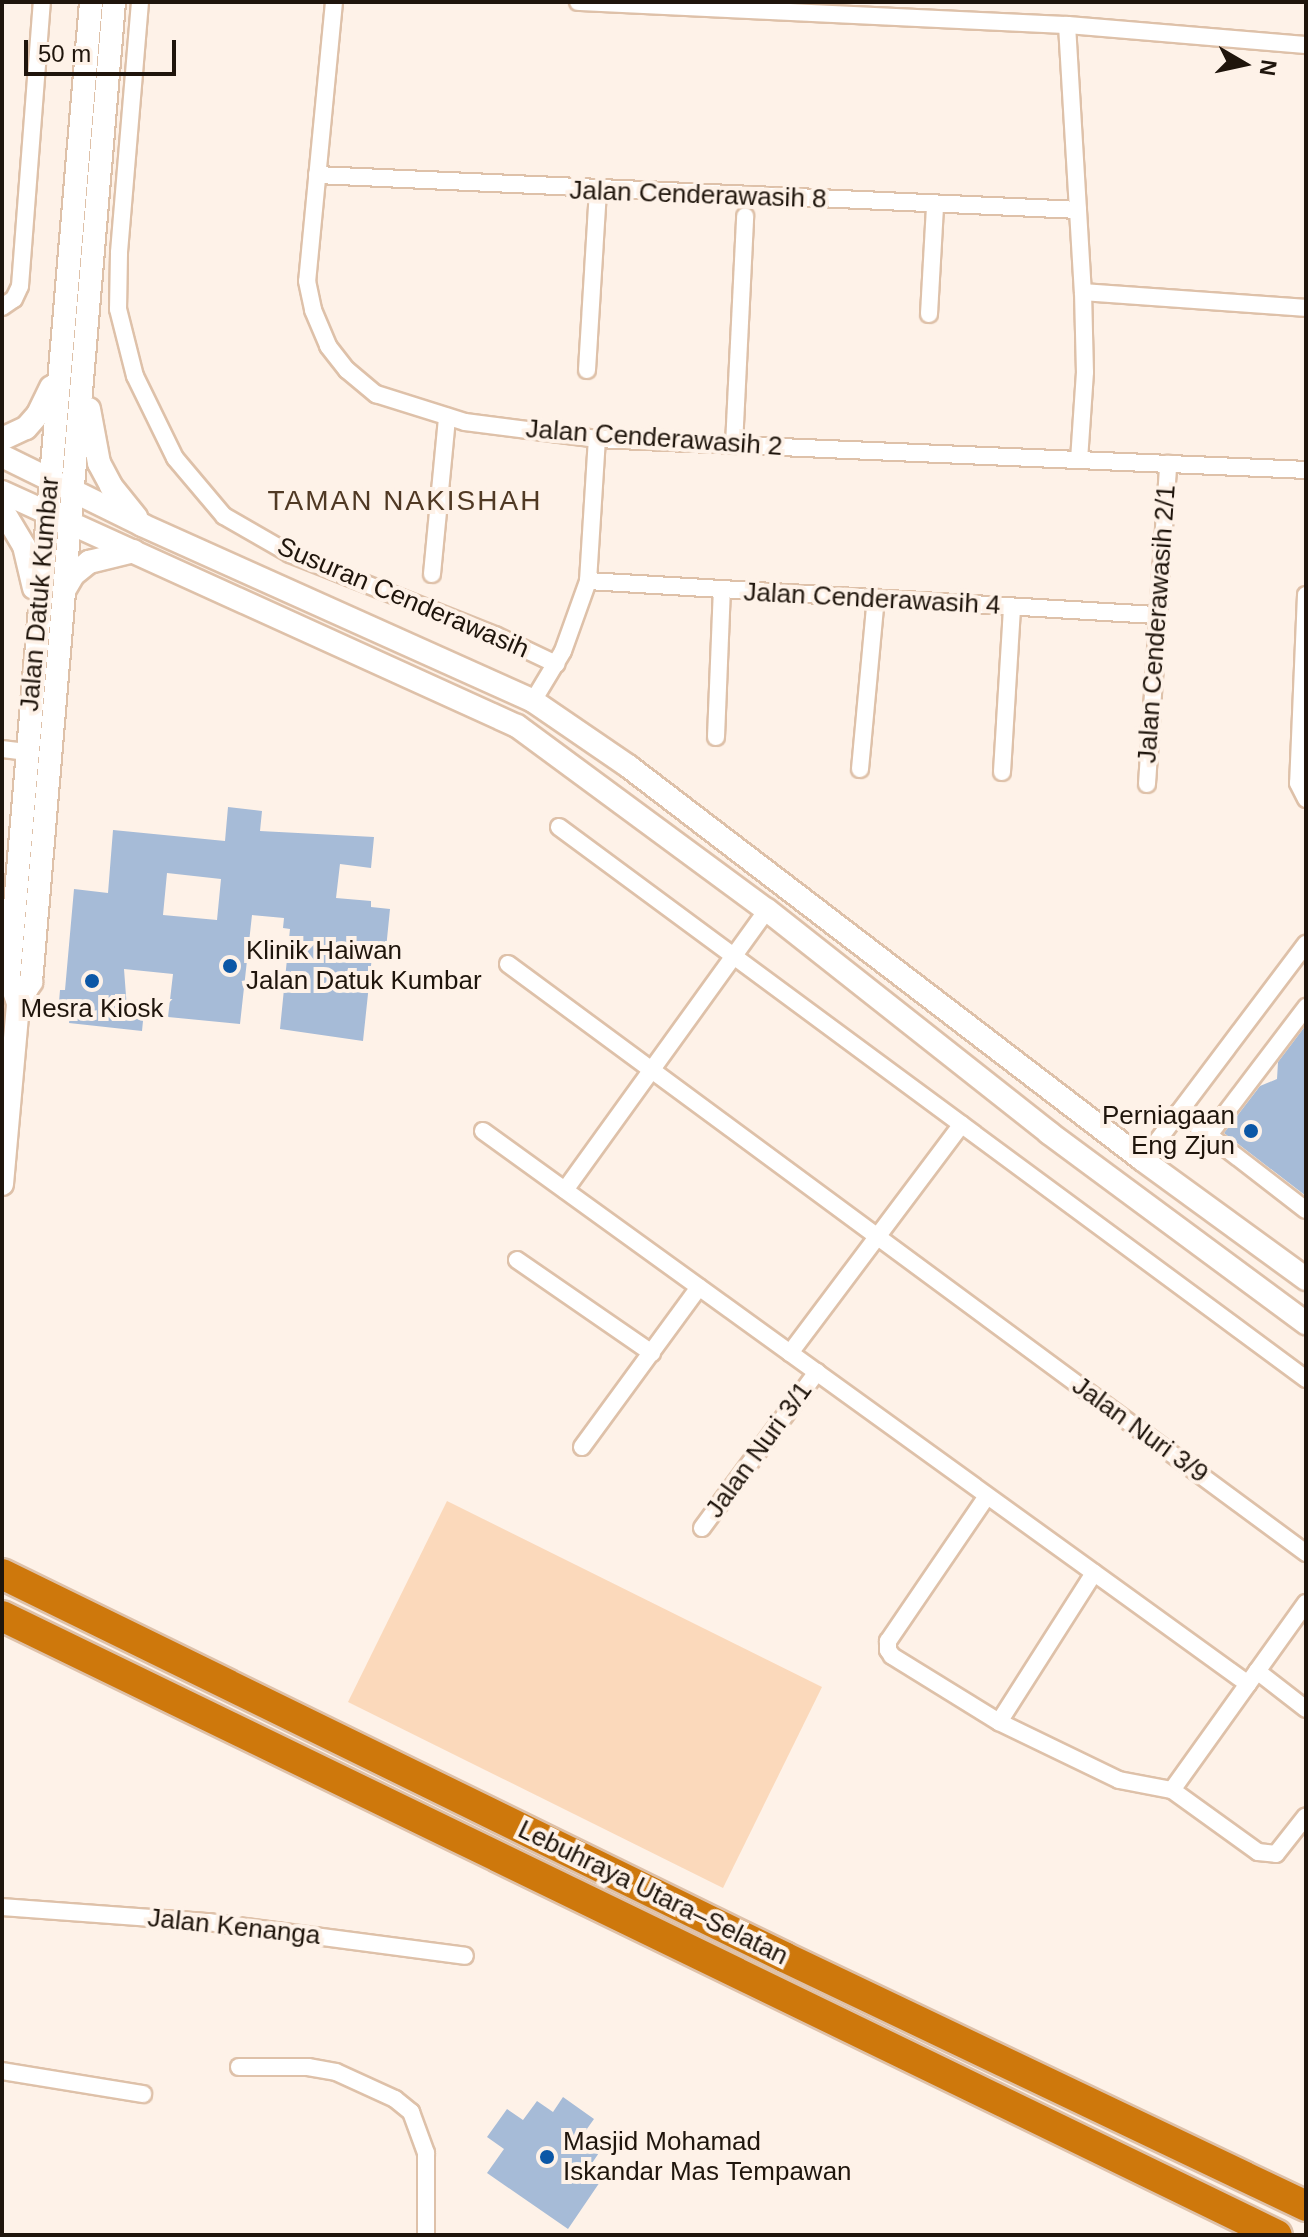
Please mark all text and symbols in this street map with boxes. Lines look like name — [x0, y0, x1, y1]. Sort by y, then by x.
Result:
scale bar — [28, 24, 180, 74]
north arrow — [1204, 24, 1284, 104]
text: 50 m — [38, 40, 91, 67]
text: N — [1255, 58, 1282, 78]
street label: Jalan Cenderawasih 8 — [569, 175, 827, 215]
street label: Jalan Cenderawasih 2 — [525, 413, 783, 463]
street label: Jalan Datuk Kumbar — [14, 475, 66, 713]
district label: TAMAN NAKISHAH — [268, 484, 542, 518]
street label: Jalan Cenderawasih 2/1 — [1132, 484, 1182, 764]
street label: Susuran Cenderawasih — [273, 531, 533, 665]
street label: Jalan Cenderawasih 4 — [743, 577, 1001, 621]
place label: Klinik Haiwan Jalan Datuk Kumbar — [246, 935, 482, 996]
marker: Klinik Haiwan Jalan Datuk Kumbar — [221, 957, 239, 975]
marker: Mesra Kiosk — [83, 972, 101, 990]
place label: Mesra Kiosk — [20, 993, 164, 1025]
place label: Perniagaan Eng Zjun — [1102, 1100, 1235, 1162]
marker: Perniagaan Eng Zjun — [1242, 1122, 1260, 1140]
street label: Jalan Nuri 3/9 — [1066, 1370, 1214, 1490]
street label: Jalan Nuri 3/1 — [699, 1376, 819, 1524]
street label: Lebuhraya Utara–Selatan — [513, 1814, 793, 1972]
street label: Jalan Kenanga — [146, 1902, 322, 1952]
place label: Masjid Mohamad Iskandar Mas Tempawan — [563, 2126, 852, 2188]
marker: Masjid Mohamad Iskandar Mas Tempawan — [538, 2148, 556, 2166]

